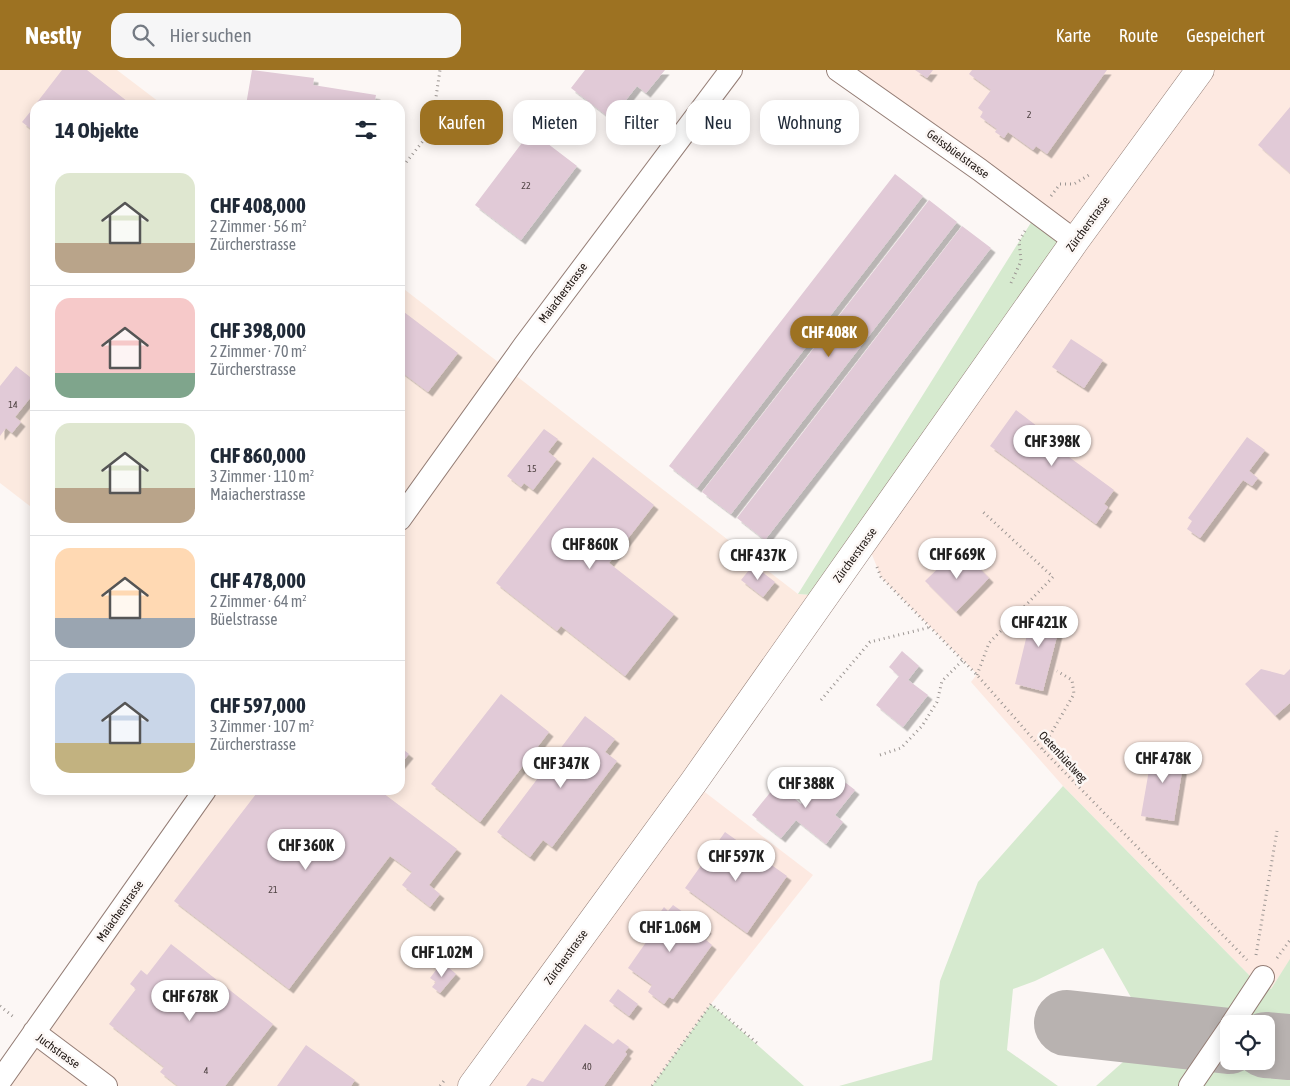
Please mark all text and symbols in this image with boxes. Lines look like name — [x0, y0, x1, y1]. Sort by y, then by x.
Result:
search box — [111, 13, 461, 58]
icon: search — [129, 21, 157, 49]
text: Nestly — [25, 22, 81, 49]
text: Hier suchen — [169, 24, 252, 46]
text: Karte — [1056, 25, 1091, 46]
text: Route — [1119, 25, 1158, 46]
text: Gespeichert — [1186, 25, 1265, 46]
chip: Kaufen — [420, 100, 503, 145]
chip: Mieten — [513, 100, 596, 145]
chip: Filter — [606, 100, 676, 145]
chip: Neu — [686, 100, 750, 145]
chip: Wohnung — [760, 100, 859, 145]
house number: 2 — [1027, 109, 1032, 120]
icon: filters — [352, 116, 380, 144]
text: 14 Objekte — [55, 118, 139, 142]
street label: Geissbüelstrasse — [924, 127, 992, 181]
house number: 22 — [521, 180, 531, 191]
icon: home — [95, 193, 155, 253]
text: CHF 408,000 — [210, 193, 306, 217]
street label: Zürcherstrasse — [1063, 194, 1113, 254]
text: 2 Zimmer · 56 m² — [210, 217, 307, 235]
text: Zürcherstrasse — [210, 235, 296, 253]
street label: Maiacherstrasse — [536, 260, 590, 326]
pin: CHF 408K — [777, 316, 881, 358]
icon: home — [95, 318, 155, 378]
text: CHF 398,000 — [210, 318, 306, 342]
text: CHF 408K — [801, 323, 857, 341]
text: 2 Zimmer · 70 m² — [210, 342, 307, 360]
text: Zürcherstrasse — [210, 360, 296, 378]
house number: 14 — [8, 399, 18, 410]
pin: CHF 398K — [1000, 424, 1104, 467]
text: CHF 398K — [1024, 432, 1080, 450]
icon: home — [95, 443, 155, 503]
text: CHF 860,000 — [210, 443, 306, 467]
house number: 15 — [527, 463, 537, 474]
text: 3 Zimmer · 110 m² — [210, 467, 314, 485]
text: Maiacherstrasse — [210, 485, 306, 503]
street label: Zürcherstrasse — [830, 525, 880, 585]
pin: CHF 860K — [538, 528, 642, 570]
text: CHF 860K — [562, 535, 618, 553]
pin: CHF 437K — [706, 538, 810, 581]
pin: CHF 669K — [905, 538, 1009, 580]
text: CHF 669K — [929, 545, 985, 563]
text: CHF 437K — [730, 546, 786, 564]
icon: home — [95, 568, 155, 628]
text: CHF 478,000 — [210, 568, 306, 592]
text: 2 Zimmer · 64 m² — [210, 592, 307, 610]
pin: CHF 421K — [987, 606, 1091, 648]
text: Büelstrasse — [210, 610, 277, 628]
text: CHF 421K — [1011, 613, 1067, 631]
icon: home — [95, 693, 155, 753]
text: CHF 597,000 — [210, 693, 306, 717]
text: 3 Zimmer · 107 m² — [210, 717, 314, 735]
street label: Oetenbüelweg — [1036, 729, 1091, 786]
text: Zürcherstrasse — [210, 735, 296, 753]
pin: CHF 478K — [1111, 742, 1215, 784]
pin: CHF 347K — [509, 746, 613, 789]
text: CHF 478K — [1135, 749, 1191, 767]
text: CHF 347K — [533, 754, 589, 772]
pin: CHF 388K — [754, 766, 858, 809]
text: CHF 388K — [778, 774, 834, 792]
pin: CHF 360K — [254, 828, 358, 871]
text: CHF 360K — [278, 836, 334, 854]
pin: CHF 597K — [684, 840, 788, 882]
text: CHF 597K — [708, 847, 764, 865]
street label: Maiacherstrasse — [94, 878, 146, 944]
house number: 21 — [268, 884, 278, 895]
pin: CHF 1.06M — [613, 910, 727, 953]
text: CHF 1.06M — [639, 918, 701, 936]
street label: Zürcherstrasse — [541, 927, 591, 987]
pin: CHF 1.02M — [385, 936, 499, 978]
text: CHF 1.02M — [411, 943, 473, 961]
pin: CHF 678K — [138, 980, 242, 1022]
text: CHF 678K — [162, 987, 218, 1005]
map controls — [1220, 1015, 1275, 1070]
button: locate — [1220, 1015, 1275, 1070]
street label: Juchstrasse — [34, 1031, 82, 1071]
house number: 40 — [582, 1061, 592, 1072]
house number: 4 — [204, 1065, 209, 1076]

